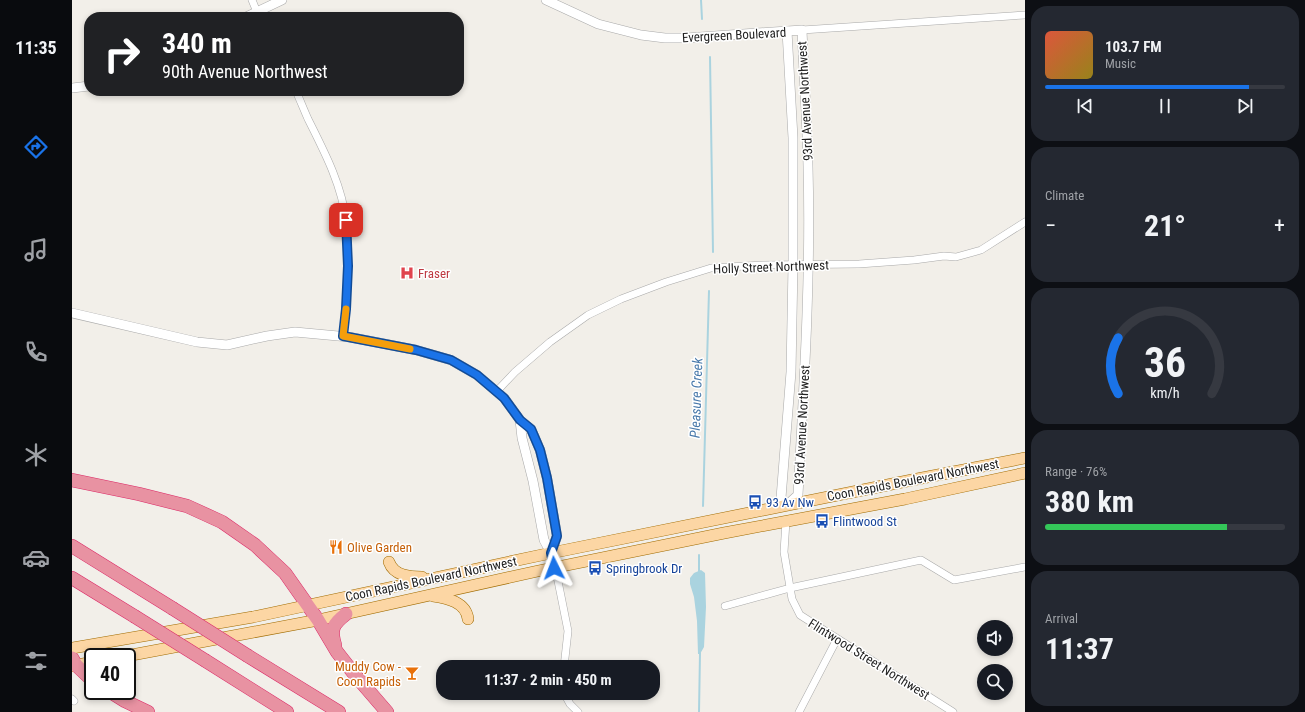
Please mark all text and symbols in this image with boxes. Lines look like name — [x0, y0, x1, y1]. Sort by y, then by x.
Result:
street label: Evergreen Boulevard — [682, 25, 786, 45]
text: 340 m — [162, 27, 232, 60]
icon: right — [96, 28, 148, 80]
text: 11:35 — [15, 37, 57, 58]
text: 103.7 FM — [1105, 38, 1162, 56]
street label: 93rd Avenue Northwest — [794, 41, 816, 161]
text: Music — [1105, 56, 1136, 71]
text: 90th Avenue Northwest — [162, 61, 328, 82]
icon: previous — [1074, 95, 1096, 117]
icon: pause — [1154, 95, 1176, 117]
icon: next — [1234, 95, 1256, 117]
icon: directions — [22, 133, 50, 161]
text: Climate — [1045, 188, 1084, 203]
pin — [329, 203, 363, 237]
text: 21° — [1144, 208, 1186, 243]
icon: arrive — [335, 209, 357, 231]
text: − — [1045, 213, 1056, 238]
text: + — [1274, 213, 1285, 238]
icon: music — [22, 236, 50, 264]
street label: Holly Street Northwest — [713, 257, 829, 277]
hospital icon: Fraser — [399, 265, 415, 281]
place label: Fraser — [418, 266, 450, 281]
icon: phone — [22, 338, 50, 366]
text: 36 — [1144, 338, 1186, 387]
water label: Pleasure Creek — [687, 357, 705, 438]
street label: 93rd Avenue Northwest — [791, 365, 813, 485]
text: km/h — [1150, 385, 1180, 401]
icon: climate — [22, 441, 50, 469]
street label: Coon Rapids Boulevard Northwest — [826, 456, 1000, 504]
text: Range · 76% — [1045, 464, 1107, 479]
text: 380 km — [1045, 484, 1134, 519]
bus stop icon: 93 Av Nw — [747, 494, 763, 510]
place label: 93 Av Nw — [766, 495, 815, 510]
bus stop icon: Flintwood St — [814, 513, 830, 529]
place label: Flintwood St — [833, 514, 897, 529]
restaurant icon: Olive Garden — [328, 539, 344, 555]
place label: Olive Garden — [347, 540, 412, 555]
icon: car — [22, 544, 50, 572]
position arrow — [533, 547, 575, 589]
street label: Coon Rapids Boulevard Northwest — [344, 553, 518, 605]
bus stop icon: Springbrook Dr — [587, 560, 603, 576]
place label: Springbrook Dr — [606, 561, 682, 576]
text: Arrival — [1045, 611, 1078, 626]
street label: Flintwood Street Northwest — [806, 616, 932, 703]
map controls — [977, 620, 1013, 700]
button: sound — [977, 620, 1013, 656]
text: 11:37 — [1045, 631, 1114, 666]
icon: filters — [22, 647, 50, 675]
speed limit sign: 40 — [84, 648, 136, 700]
place label: Muddy Cow - Coon Rapids — [335, 659, 401, 689]
button: search — [977, 664, 1013, 700]
bar icon: Muddy Cow - Coon Rapids — [404, 665, 420, 681]
text: 11:37 · 2 min · 450 m — [484, 671, 612, 689]

